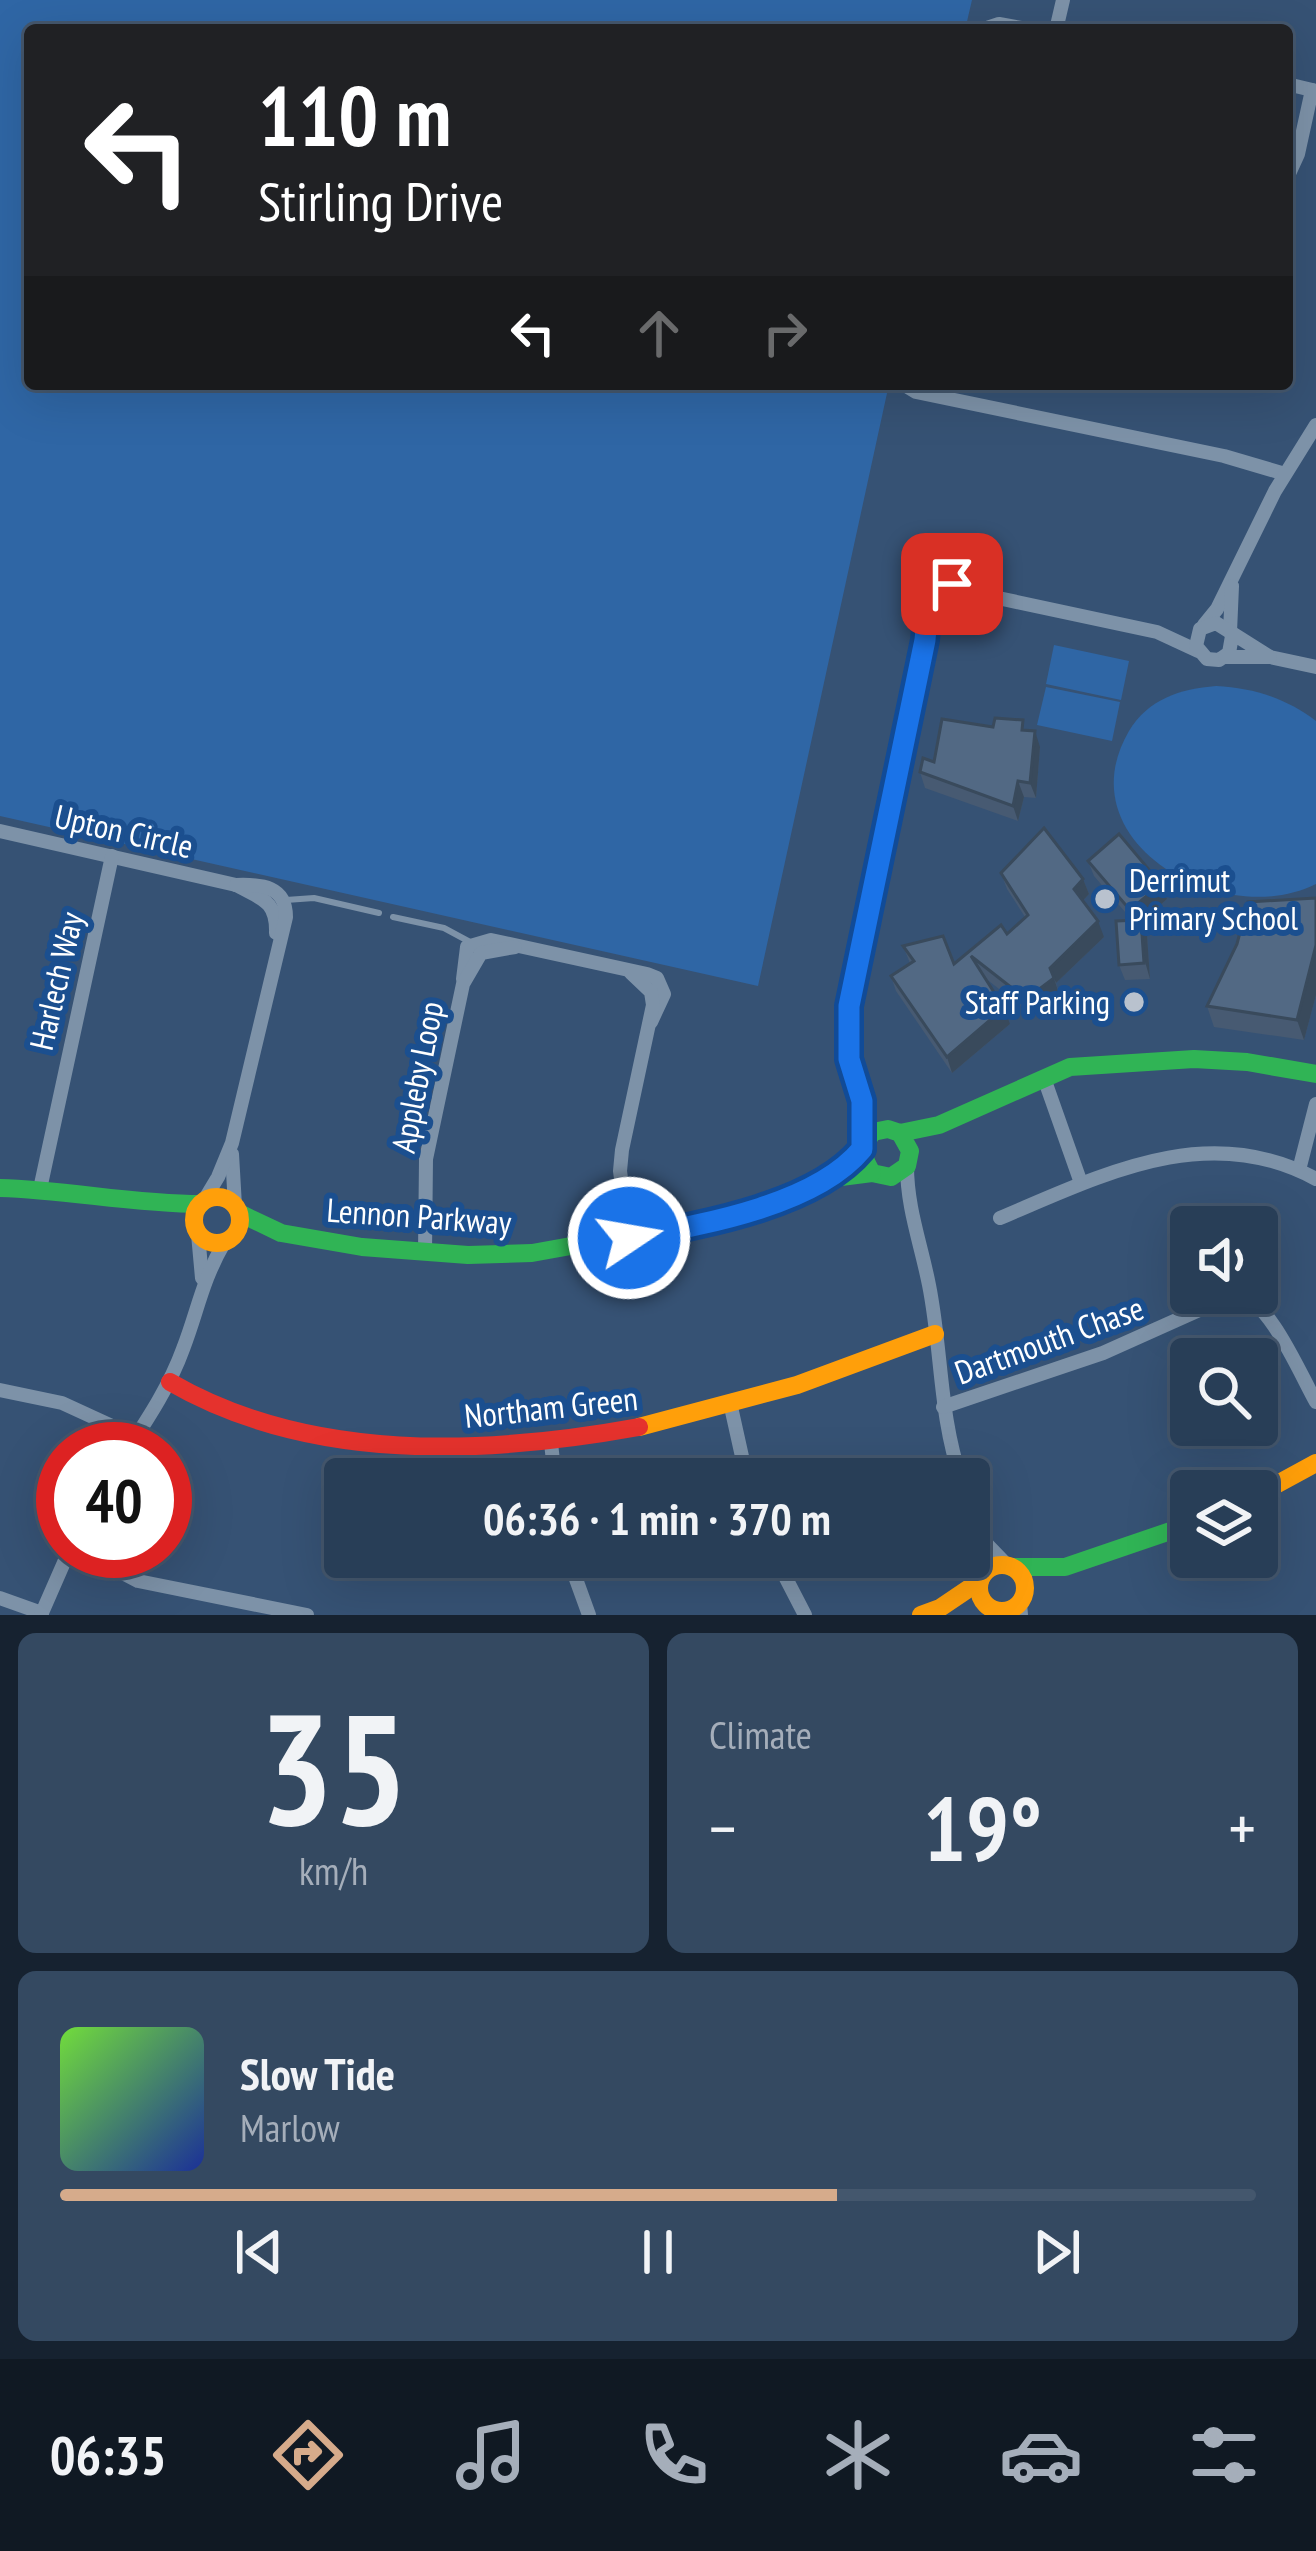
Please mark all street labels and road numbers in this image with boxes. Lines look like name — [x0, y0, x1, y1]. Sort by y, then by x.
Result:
street label: Upton Circle — [51, 794, 197, 867]
street label: Harlech Way — [19, 907, 92, 1054]
street label: Appleby Loop — [381, 998, 452, 1156]
street label: Lennon Parkway — [325, 1188, 513, 1243]
street label: Dartmouth Chase — [949, 1286, 1149, 1394]
street label: Northam Green — [462, 1376, 640, 1437]

